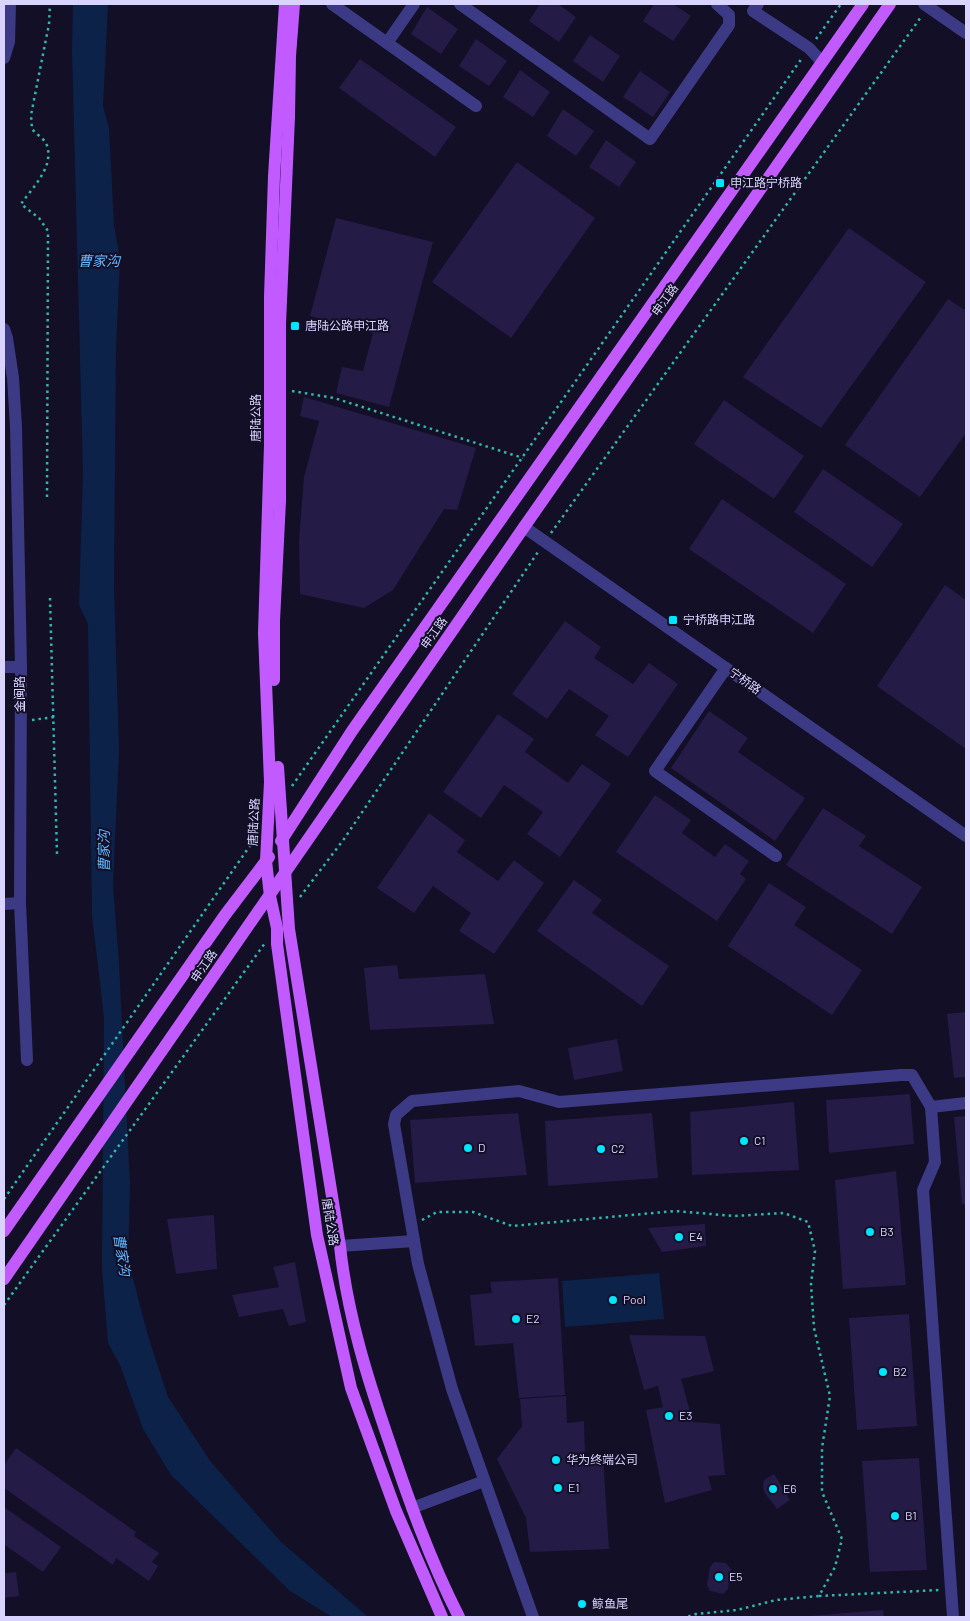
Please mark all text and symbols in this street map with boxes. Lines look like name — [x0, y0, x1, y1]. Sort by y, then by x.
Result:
place label: 申江路宁桥路 — [730, 175, 802, 189]
marker: 申江路宁桥路 — [714, 177, 726, 189]
water label: 曹家沟 — [78, 252, 122, 269]
street label: 申江路 — [648, 281, 680, 318]
place label: 唐陆公路申江路 — [305, 318, 389, 332]
marker: 唐陆公路申江路 — [289, 320, 301, 332]
street label: 唐陆公路 — [248, 394, 262, 442]
place label: 宁桥路申江路 — [683, 612, 755, 626]
street label: 申江路 — [417, 614, 449, 651]
marker: 宁桥路申江路 — [667, 614, 679, 626]
street label: 宁桥路 — [727, 664, 764, 696]
street label: 金闽路 — [12, 676, 26, 712]
street label: 唐陆公路 — [245, 798, 261, 846]
water label: 曹家沟 — [95, 828, 112, 872]
street label: 申江路 — [187, 947, 219, 984]
place label: C1 — [754, 1133, 765, 1147]
marker: C1 — [738, 1135, 750, 1147]
place label: D — [478, 1140, 485, 1154]
place label: C2 — [611, 1141, 625, 1155]
marker: D — [462, 1142, 474, 1154]
marker: C2 — [595, 1143, 607, 1155]
street label: 唐陆公路 — [320, 1197, 342, 1247]
place label: B3 — [880, 1224, 894, 1238]
marker: B3 — [864, 1226, 876, 1238]
place label: E4 — [689, 1229, 703, 1243]
marker: E4 — [673, 1231, 685, 1243]
water label: 曹家沟 — [111, 1233, 134, 1279]
place label: Pool — [623, 1292, 646, 1306]
marker: Pool — [607, 1294, 619, 1306]
place label: E2 — [526, 1311, 540, 1325]
marker: E2 — [510, 1313, 522, 1325]
place label: B2 — [893, 1364, 907, 1378]
marker: B2 — [877, 1366, 889, 1378]
place label: E3 — [679, 1408, 692, 1422]
marker: E3 — [663, 1410, 675, 1422]
place label: 华为终端公司 — [566, 1452, 638, 1466]
marker: 华为终端公司 — [550, 1454, 562, 1466]
place label: E1 — [568, 1480, 579, 1494]
place label: E6 — [783, 1481, 796, 1495]
marker: E1 — [552, 1482, 564, 1494]
marker: E6 — [767, 1483, 779, 1495]
place label: B1 — [905, 1508, 917, 1522]
marker: B1 — [889, 1510, 901, 1522]
place label: E5 — [729, 1569, 742, 1583]
marker: E5 — [713, 1571, 725, 1583]
place label: 鲸鱼尾 — [592, 1596, 628, 1610]
marker: 鲸鱼尾 — [576, 1598, 588, 1610]

